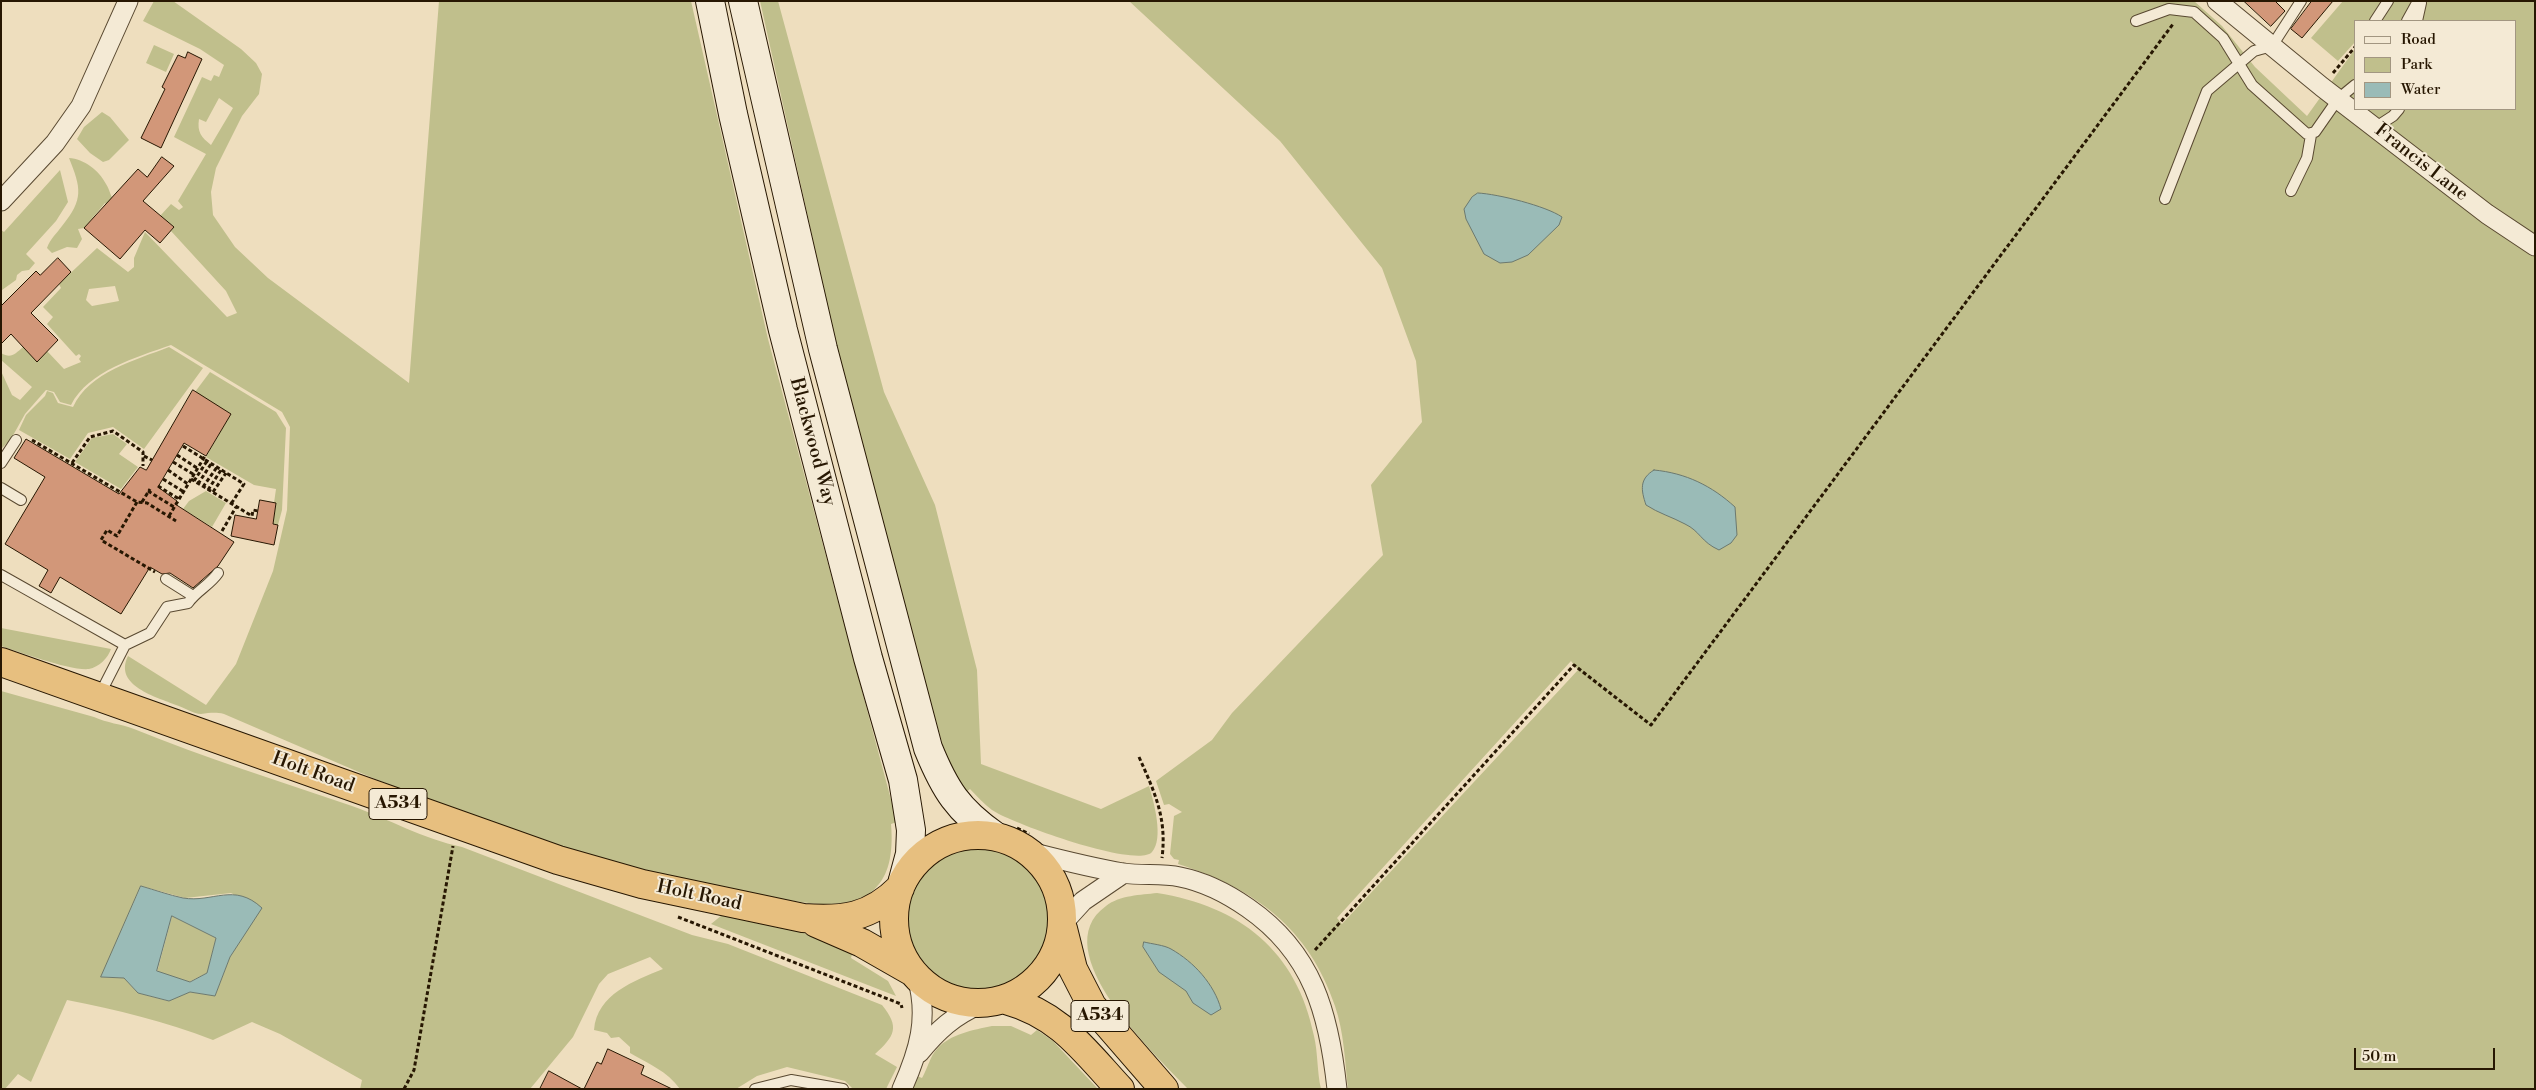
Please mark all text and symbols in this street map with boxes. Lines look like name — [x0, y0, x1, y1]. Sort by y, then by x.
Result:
legend — [2354, 20, 2516, 110]
text: Road — [2401, 30, 2436, 49]
text: Park — [2401, 55, 2432, 74]
text: Water — [2401, 80, 2440, 99]
street label: Francis Lane — [2370, 119, 2472, 207]
street label: Blackwood Way — [784, 375, 840, 509]
street label: Holt Road — [269, 748, 357, 798]
road number: A534 — [369, 789, 427, 820]
street label: Holt Road — [654, 876, 744, 916]
road number: A534 — [1071, 1000, 1129, 1032]
scale bar — [2356, 1038, 2497, 1070]
text: 50 m — [2362, 1047, 2396, 1066]

